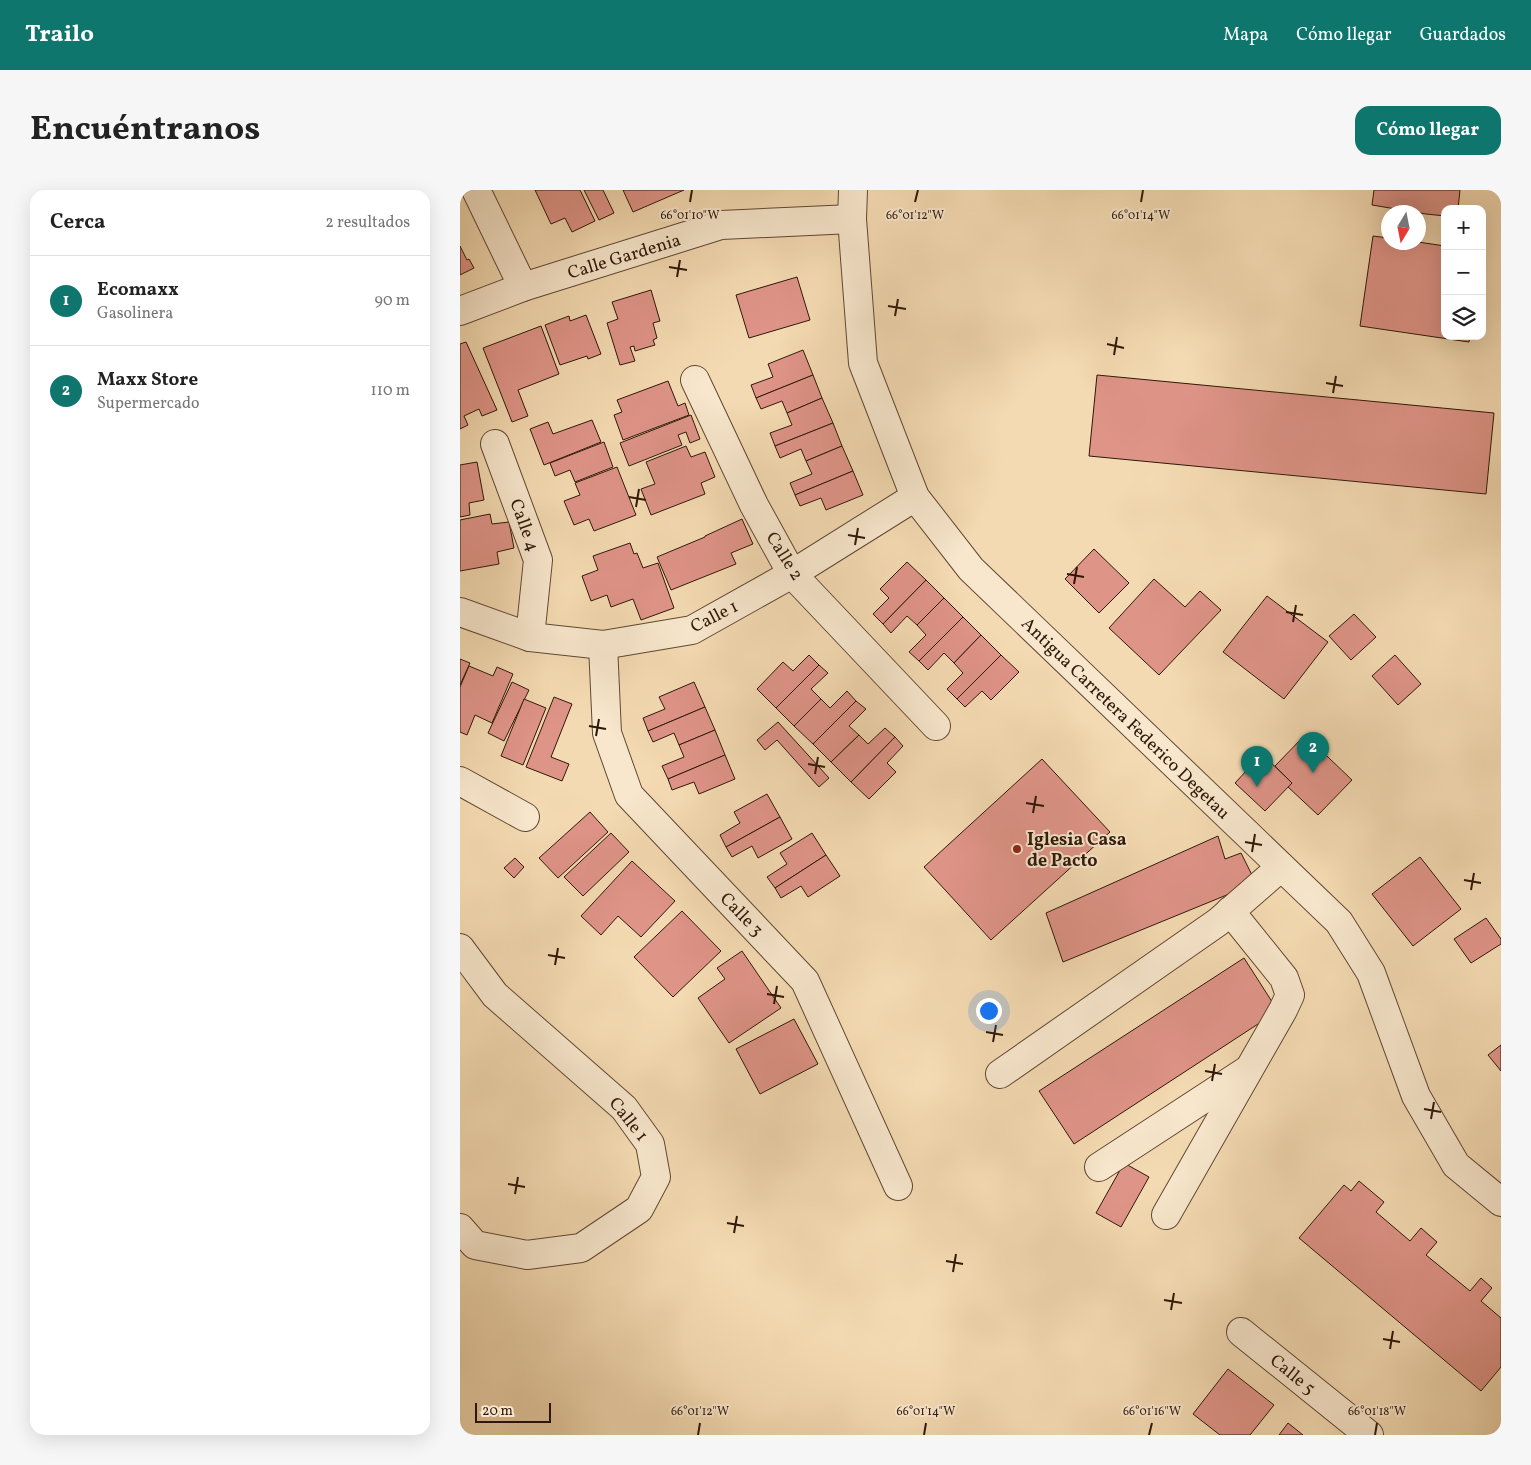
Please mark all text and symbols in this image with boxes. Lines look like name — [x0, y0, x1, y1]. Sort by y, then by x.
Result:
text: Trailo — [25, 18, 94, 52]
text: Mapa — [1223, 23, 1268, 48]
text: Cómo llegar — [1296, 23, 1392, 48]
text: Guardados — [1420, 23, 1506, 48]
text: Encuéntranos — [30, 106, 260, 154]
button: Cómo llegar — [1355, 106, 1501, 155]
north arrow — [1381, 205, 1426, 250]
map controls — [1441, 205, 1486, 340]
button: + — [1441, 205, 1486, 250]
text: Cerca — [50, 208, 105, 237]
text: 66°01'10"W — [660, 208, 720, 224]
text: 66°01'12"W — [886, 208, 944, 224]
text: 66°01'14"W — [1112, 208, 1170, 224]
text: 2 resultados — [325, 212, 410, 234]
street label: Calle Gardenia — [565, 228, 684, 287]
button: − — [1441, 250, 1486, 295]
text: Ecomaxx — [97, 277, 179, 303]
text: 1 — [63, 290, 69, 312]
text: 90 m — [374, 290, 410, 312]
button: layers — [1441, 295, 1486, 340]
text: Gasolinera — [97, 303, 173, 325]
text: Maxx Store — [97, 367, 198, 393]
text: 2 — [62, 380, 70, 402]
text: 110 m — [371, 380, 410, 402]
text: Supermercado — [97, 393, 199, 415]
street label: Calle 4 — [503, 496, 545, 555]
street label: Calle 2 — [759, 528, 808, 586]
street label: Calle 1 — [686, 595, 743, 640]
street label: Antigua Carretera Federico Degetau — [1015, 612, 1235, 826]
pin: 2 — [1297, 732, 1329, 773]
pin: 1 — [1241, 746, 1273, 787]
place label: Iglesia Casa de Pacto — [1027, 828, 1127, 874]
marker: Iglesia Casa de Pacto — [1011, 843, 1023, 855]
street label: Calle 3 — [714, 887, 768, 943]
your location — [976, 998, 1002, 1024]
street label: Calle 1 — [602, 1092, 653, 1147]
street label: Calle 5 — [1264, 1349, 1320, 1401]
scale bar — [475, 1400, 551, 1423]
text: 20 m — [482, 1402, 513, 1421]
text: 66°01'12"W — [671, 1404, 729, 1420]
text: 66°01'14"W — [897, 1404, 955, 1420]
text: 66°01'16"W — [1123, 1404, 1181, 1420]
text: 66°01'18"W — [1348, 1404, 1406, 1420]

